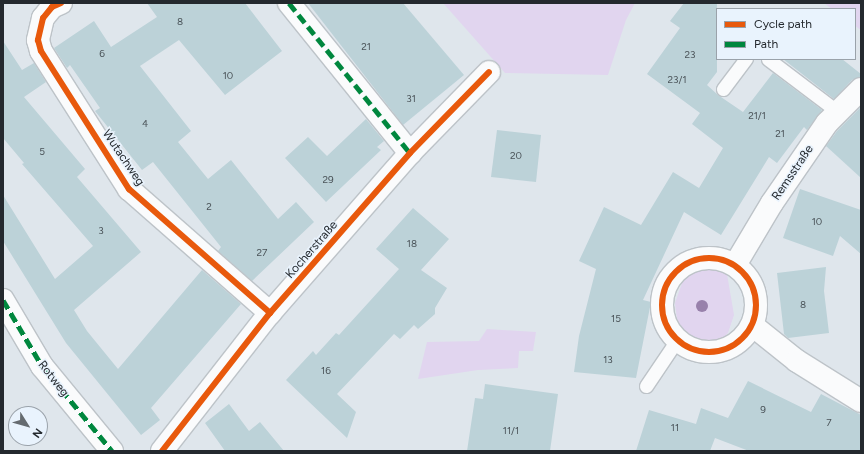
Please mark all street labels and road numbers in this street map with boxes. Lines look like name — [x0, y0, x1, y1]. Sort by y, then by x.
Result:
street label: Wutachweg — [99, 127, 147, 189]
street label: Remsstraße — [769, 143, 817, 203]
street label: Kocherstraße — [283, 218, 341, 282]
street label: Rotweg — [34, 358, 72, 400]

